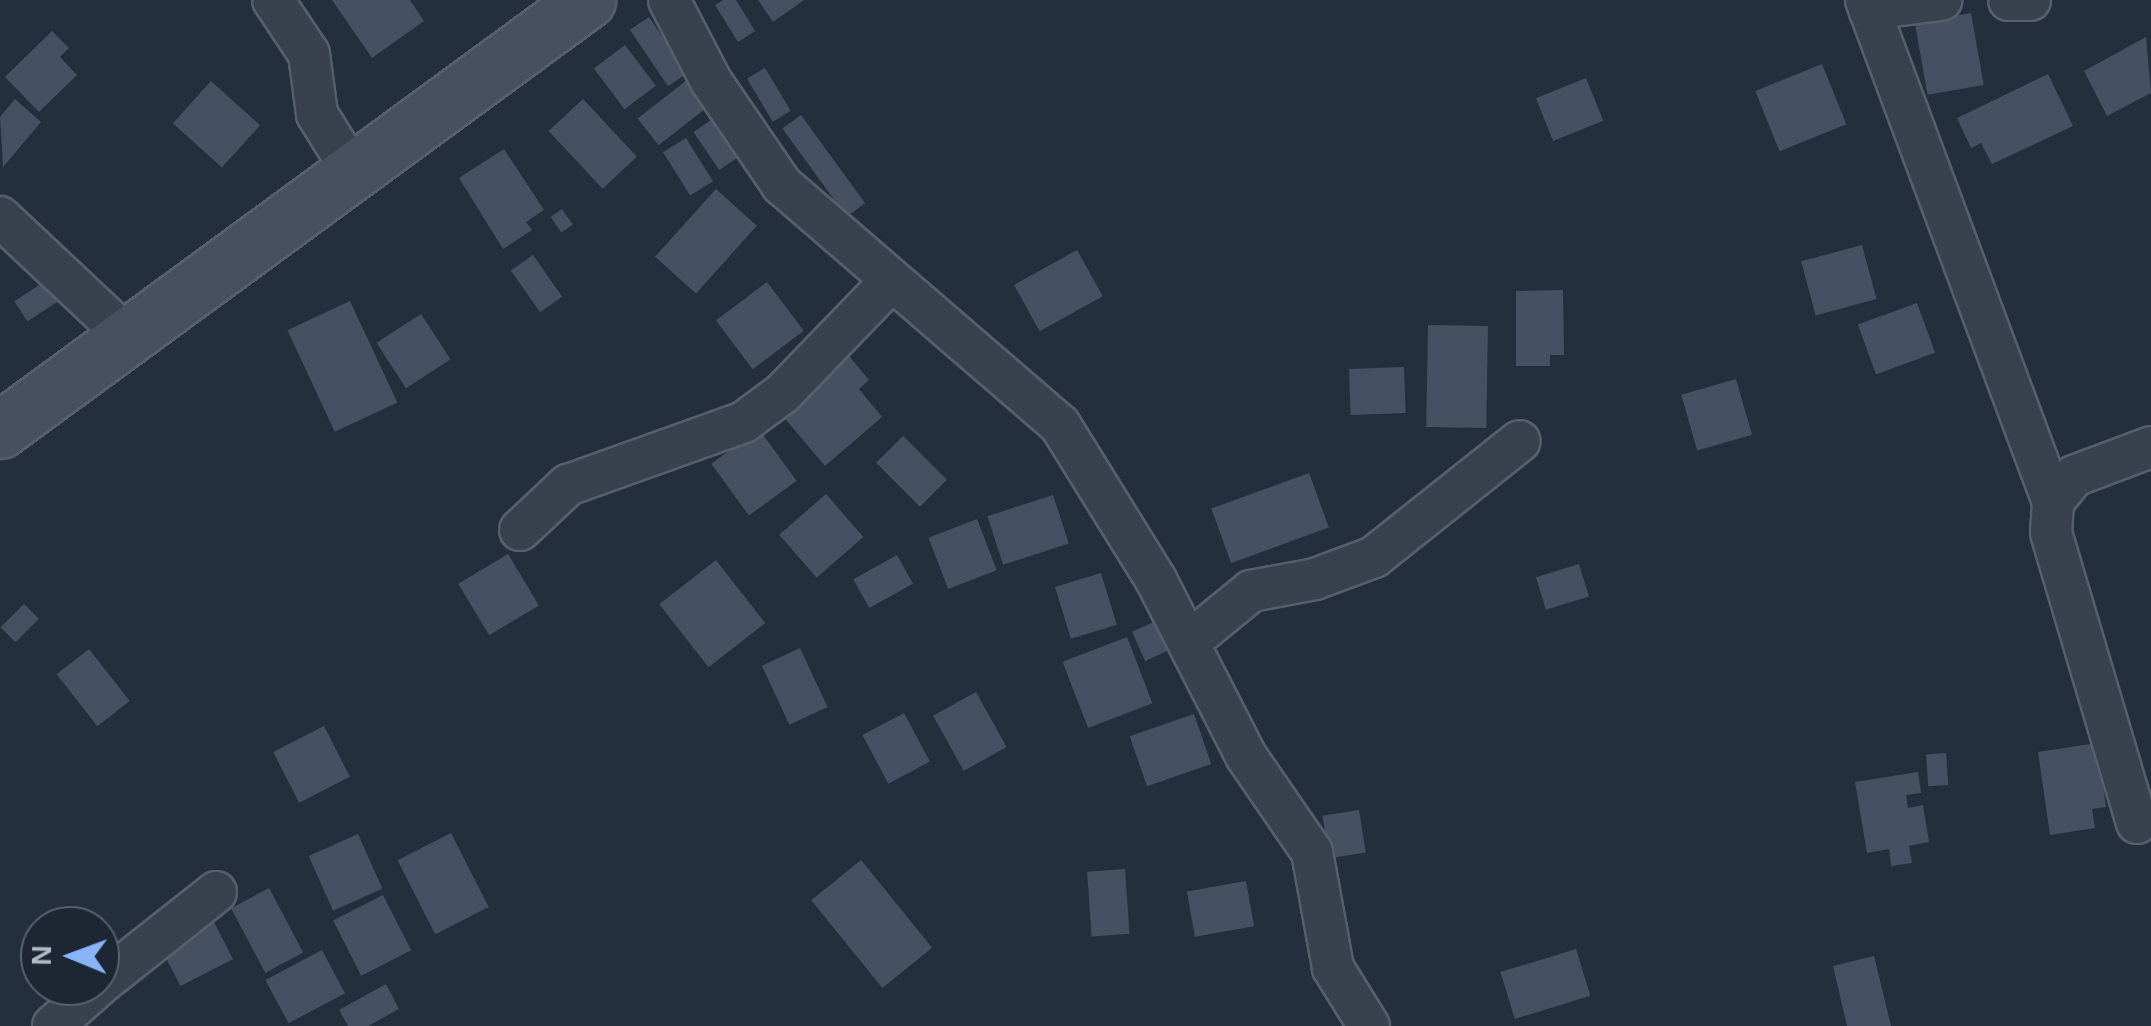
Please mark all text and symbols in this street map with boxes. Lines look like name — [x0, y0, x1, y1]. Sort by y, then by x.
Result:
north arrow — [20, 906, 120, 1006]
text: N — [26, 945, 57, 966]

